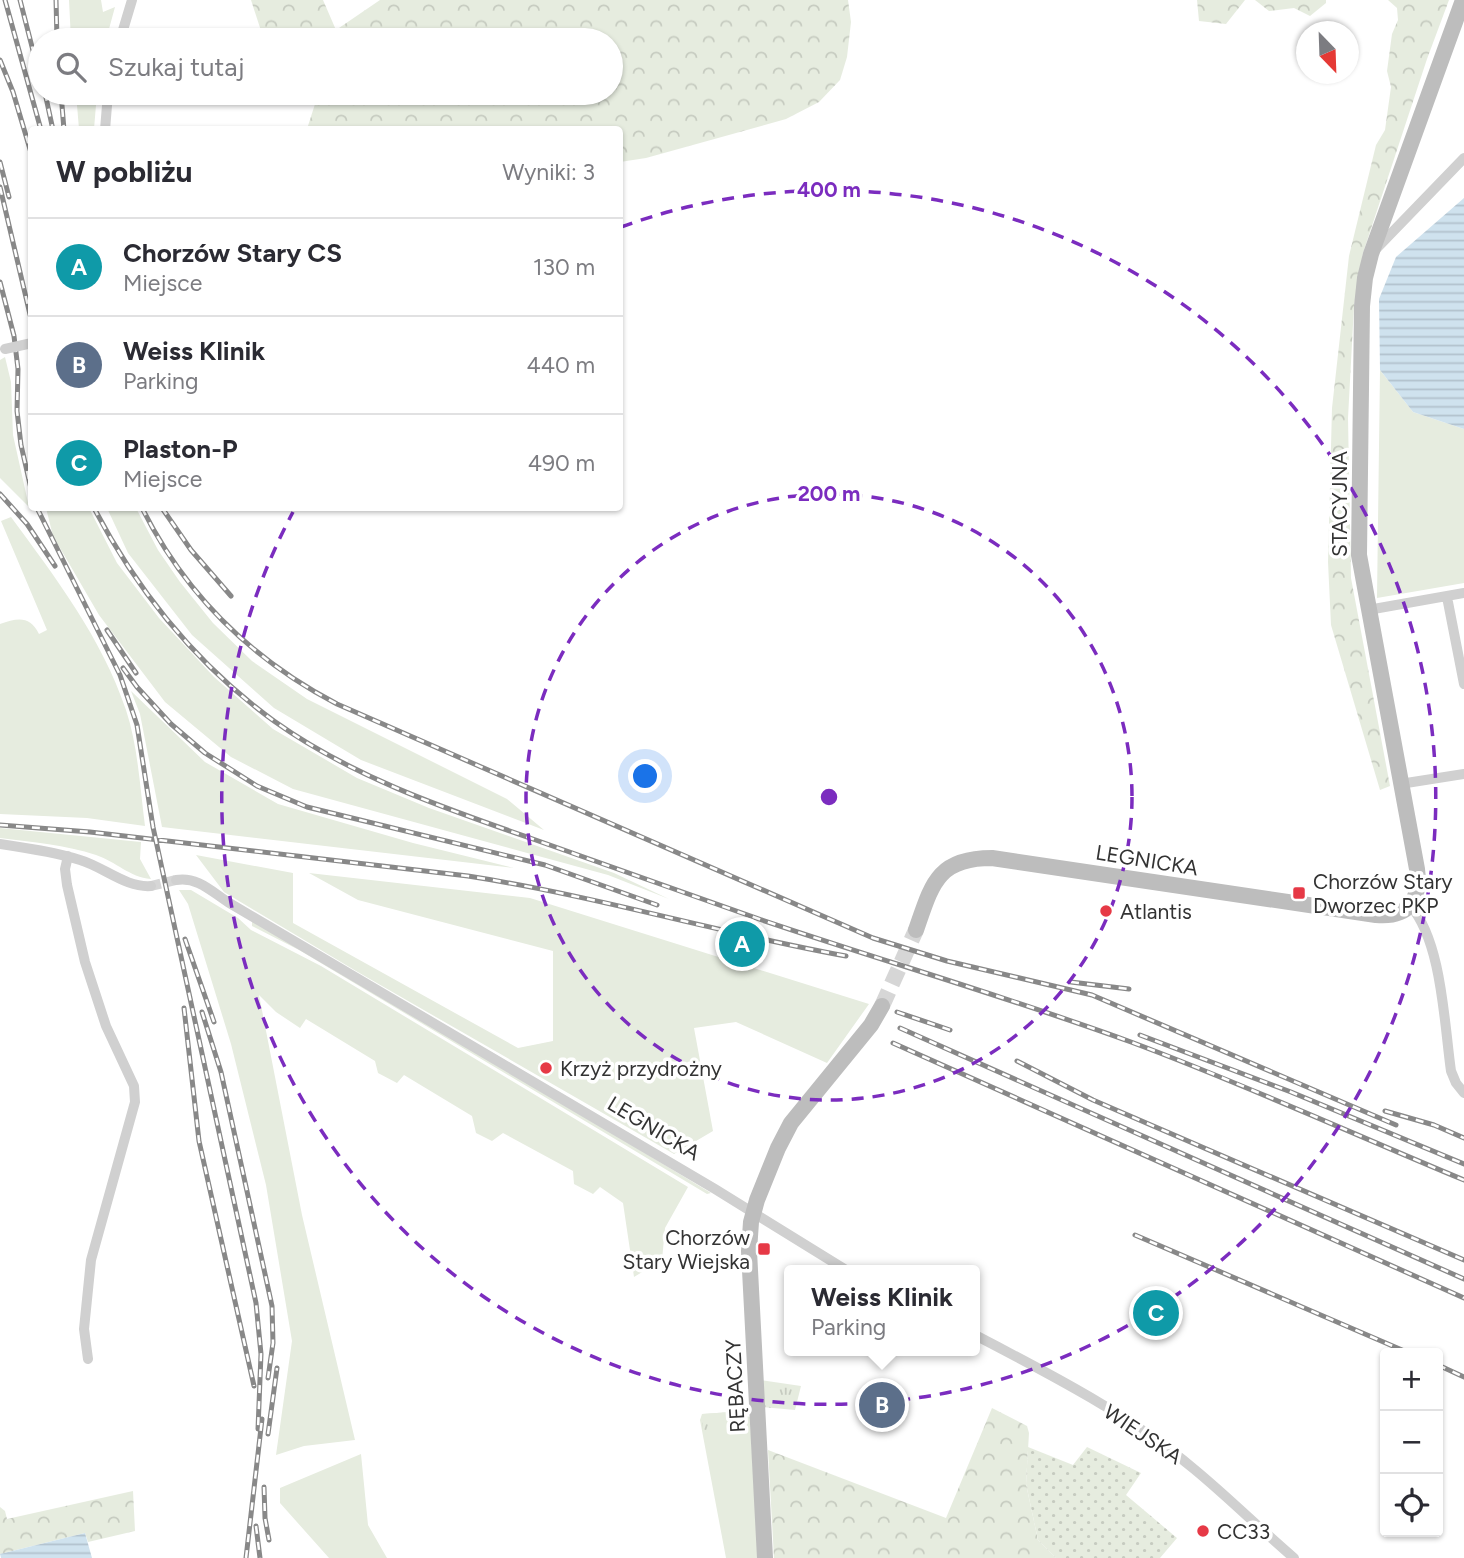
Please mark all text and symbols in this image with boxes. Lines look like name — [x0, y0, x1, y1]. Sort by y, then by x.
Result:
north arrow — [1296, 21, 1359, 84]
search box — [28, 28, 623, 105]
icon: search — [52, 48, 90, 86]
text: Szukaj tutaj — [108, 51, 245, 83]
text: W pobliżu — [56, 153, 193, 190]
text: Wyniki: 3 — [502, 158, 595, 186]
text: 400 m — [797, 177, 861, 202]
text: Chorzów Stary CS — [123, 237, 342, 269]
text: A — [71, 253, 87, 281]
text: 130 m — [533, 253, 595, 281]
text: Miejsce — [123, 269, 202, 297]
text: Weiss Klinik — [123, 335, 265, 367]
text: B — [72, 351, 86, 379]
text: 440 m — [526, 351, 595, 379]
text: Parking — [123, 367, 198, 395]
text: Plaston-P — [123, 433, 237, 465]
text: C — [71, 449, 87, 477]
text: 490 m — [528, 449, 595, 477]
street label: STACYJNA — [1327, 451, 1352, 557]
text: Miejsce — [123, 465, 202, 493]
text: 200 m — [798, 481, 860, 506]
your location — [628, 759, 662, 793]
centre of rings — [817, 785, 841, 809]
street label: LEGNICKA — [1094, 840, 1200, 880]
place label: Chorzów Stary Dworzec PKP — [1313, 869, 1453, 918]
marker: Chorzów Stary Dworzec PKP — [1291, 885, 1307, 901]
place label: Atlantis — [1120, 899, 1192, 924]
marker: Atlantis — [1098, 903, 1114, 919]
pin: A — [719, 918, 765, 970]
place label: Krzyż przydrożny — [560, 1056, 722, 1081]
marker: Krzyż przydrożny — [538, 1060, 554, 1076]
street label: LEGNICKA — [603, 1091, 705, 1165]
place label: Chorzów Stary Wiejska — [623, 1225, 751, 1274]
marker: Chorzów Stary Wiejska — [756, 1241, 772, 1257]
popup — [784, 1265, 980, 1356]
text: Weiss Klinik — [811, 1281, 953, 1313]
pin: C — [1133, 1287, 1179, 1339]
text: Parking — [811, 1313, 886, 1341]
street label: RĘBACZY — [720, 1338, 750, 1433]
map controls — [1380, 1348, 1443, 1537]
button: + — [1380, 1348, 1443, 1411]
pin: B — [859, 1379, 905, 1431]
street label: WIEJSKA — [1099, 1399, 1187, 1469]
button: − — [1380, 1411, 1443, 1474]
button: locate — [1380, 1474, 1443, 1537]
place label: CC33 — [1217, 1519, 1270, 1544]
marker: CC33 — [1195, 1523, 1211, 1539]

